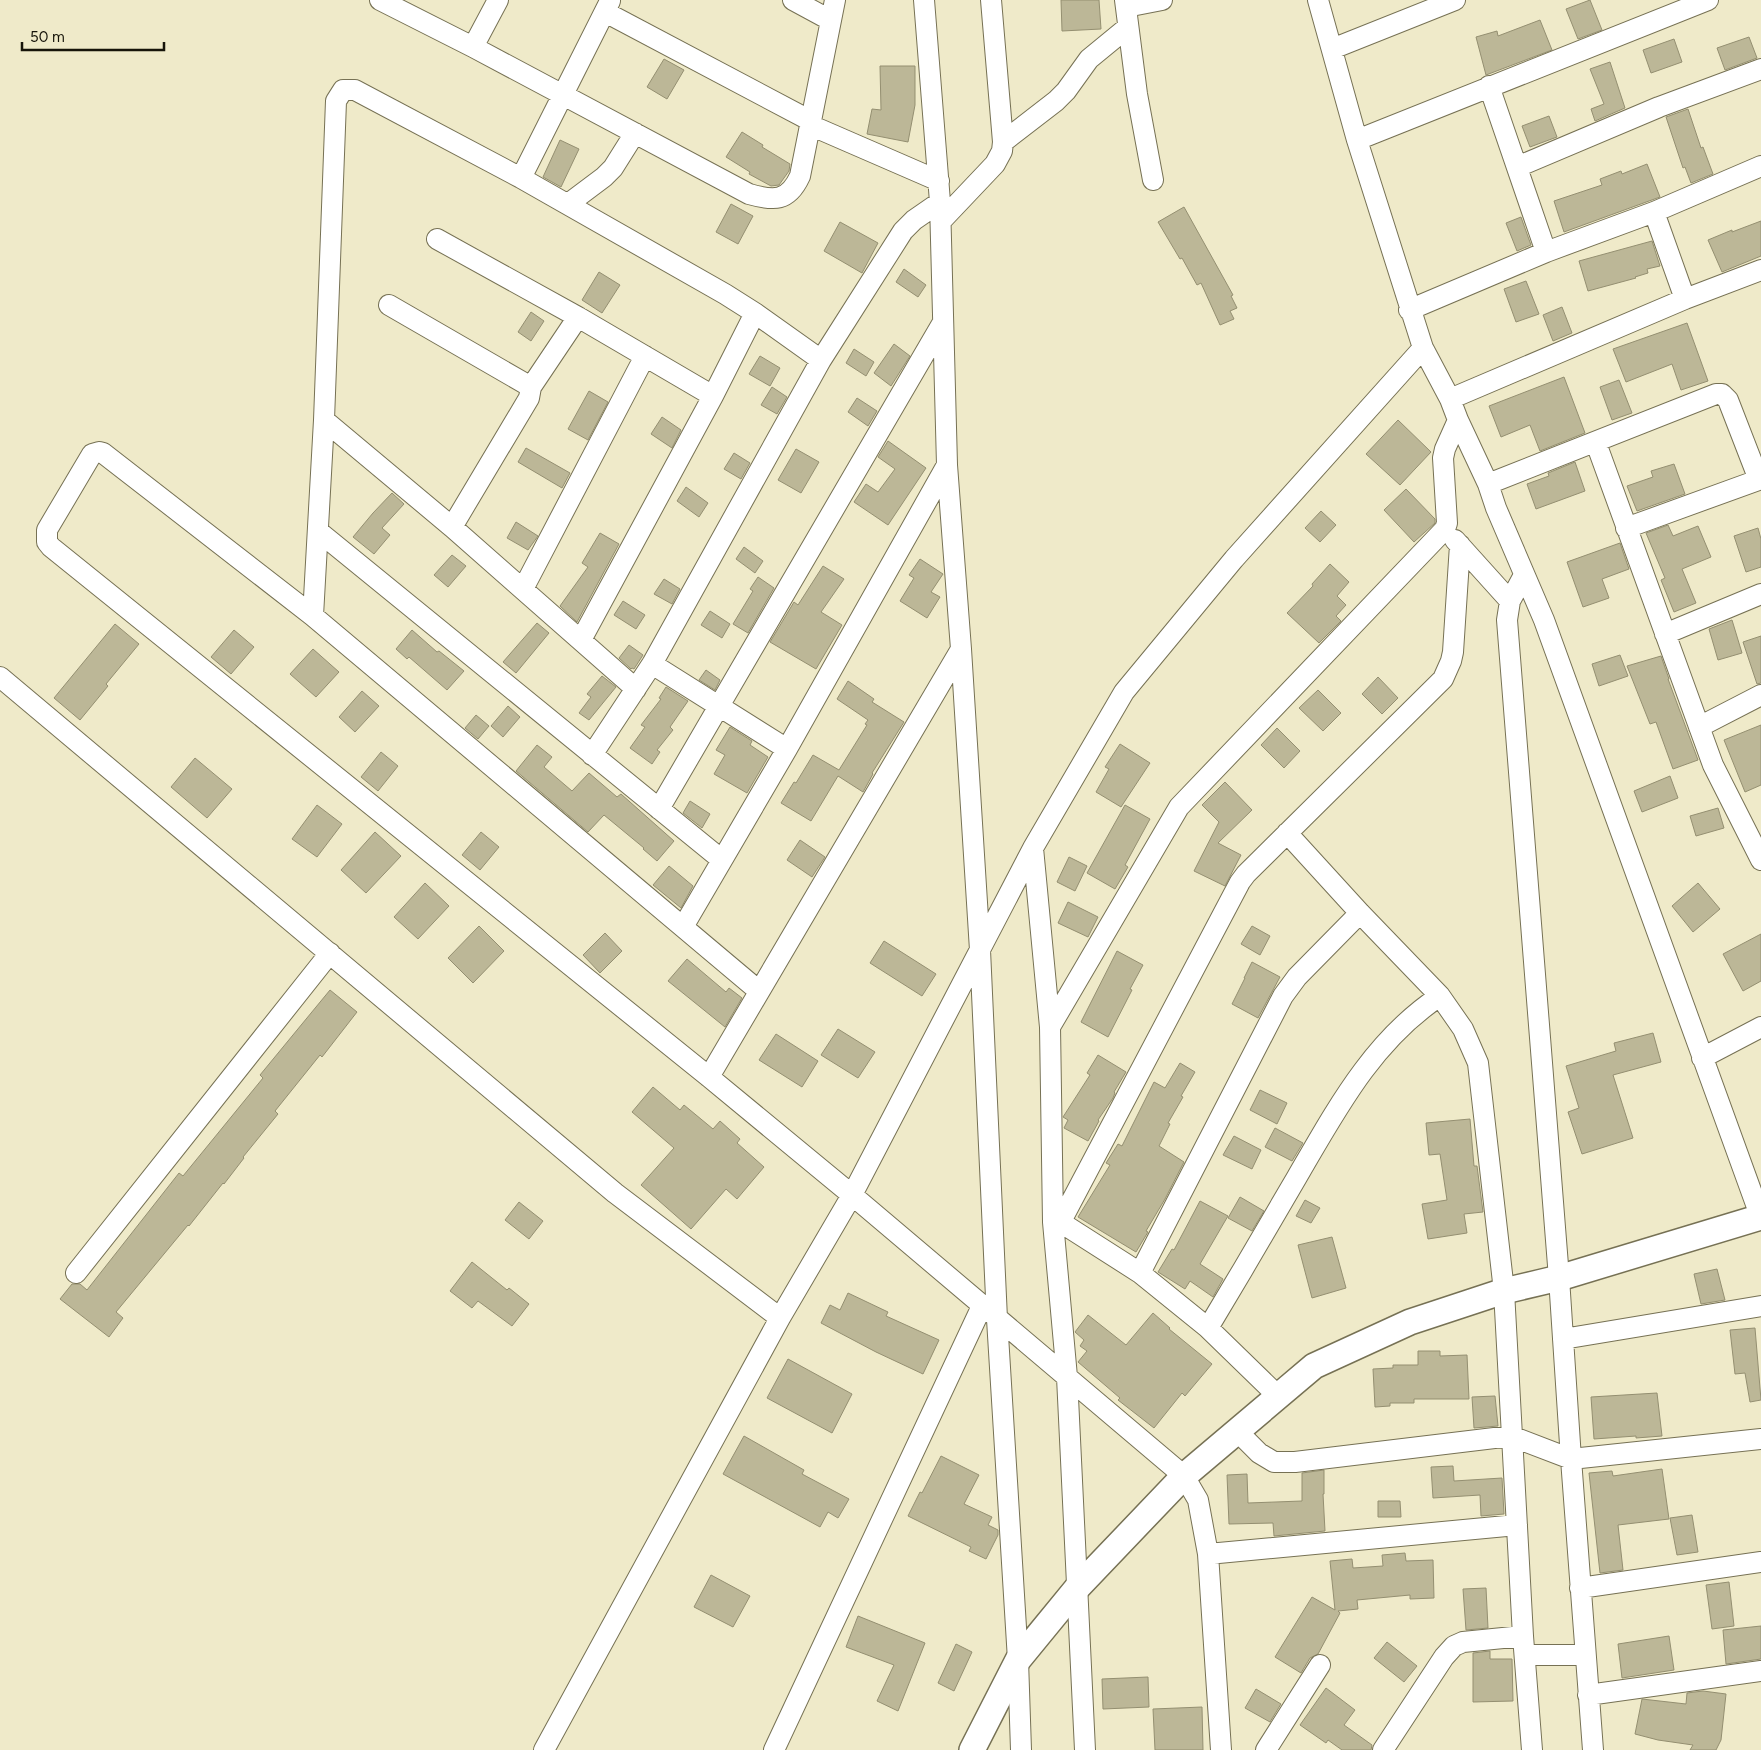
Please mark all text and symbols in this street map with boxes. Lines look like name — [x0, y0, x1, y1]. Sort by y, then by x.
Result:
scale bar — [22, 20, 165, 52]
text: 50 m — [30, 28, 65, 46]

